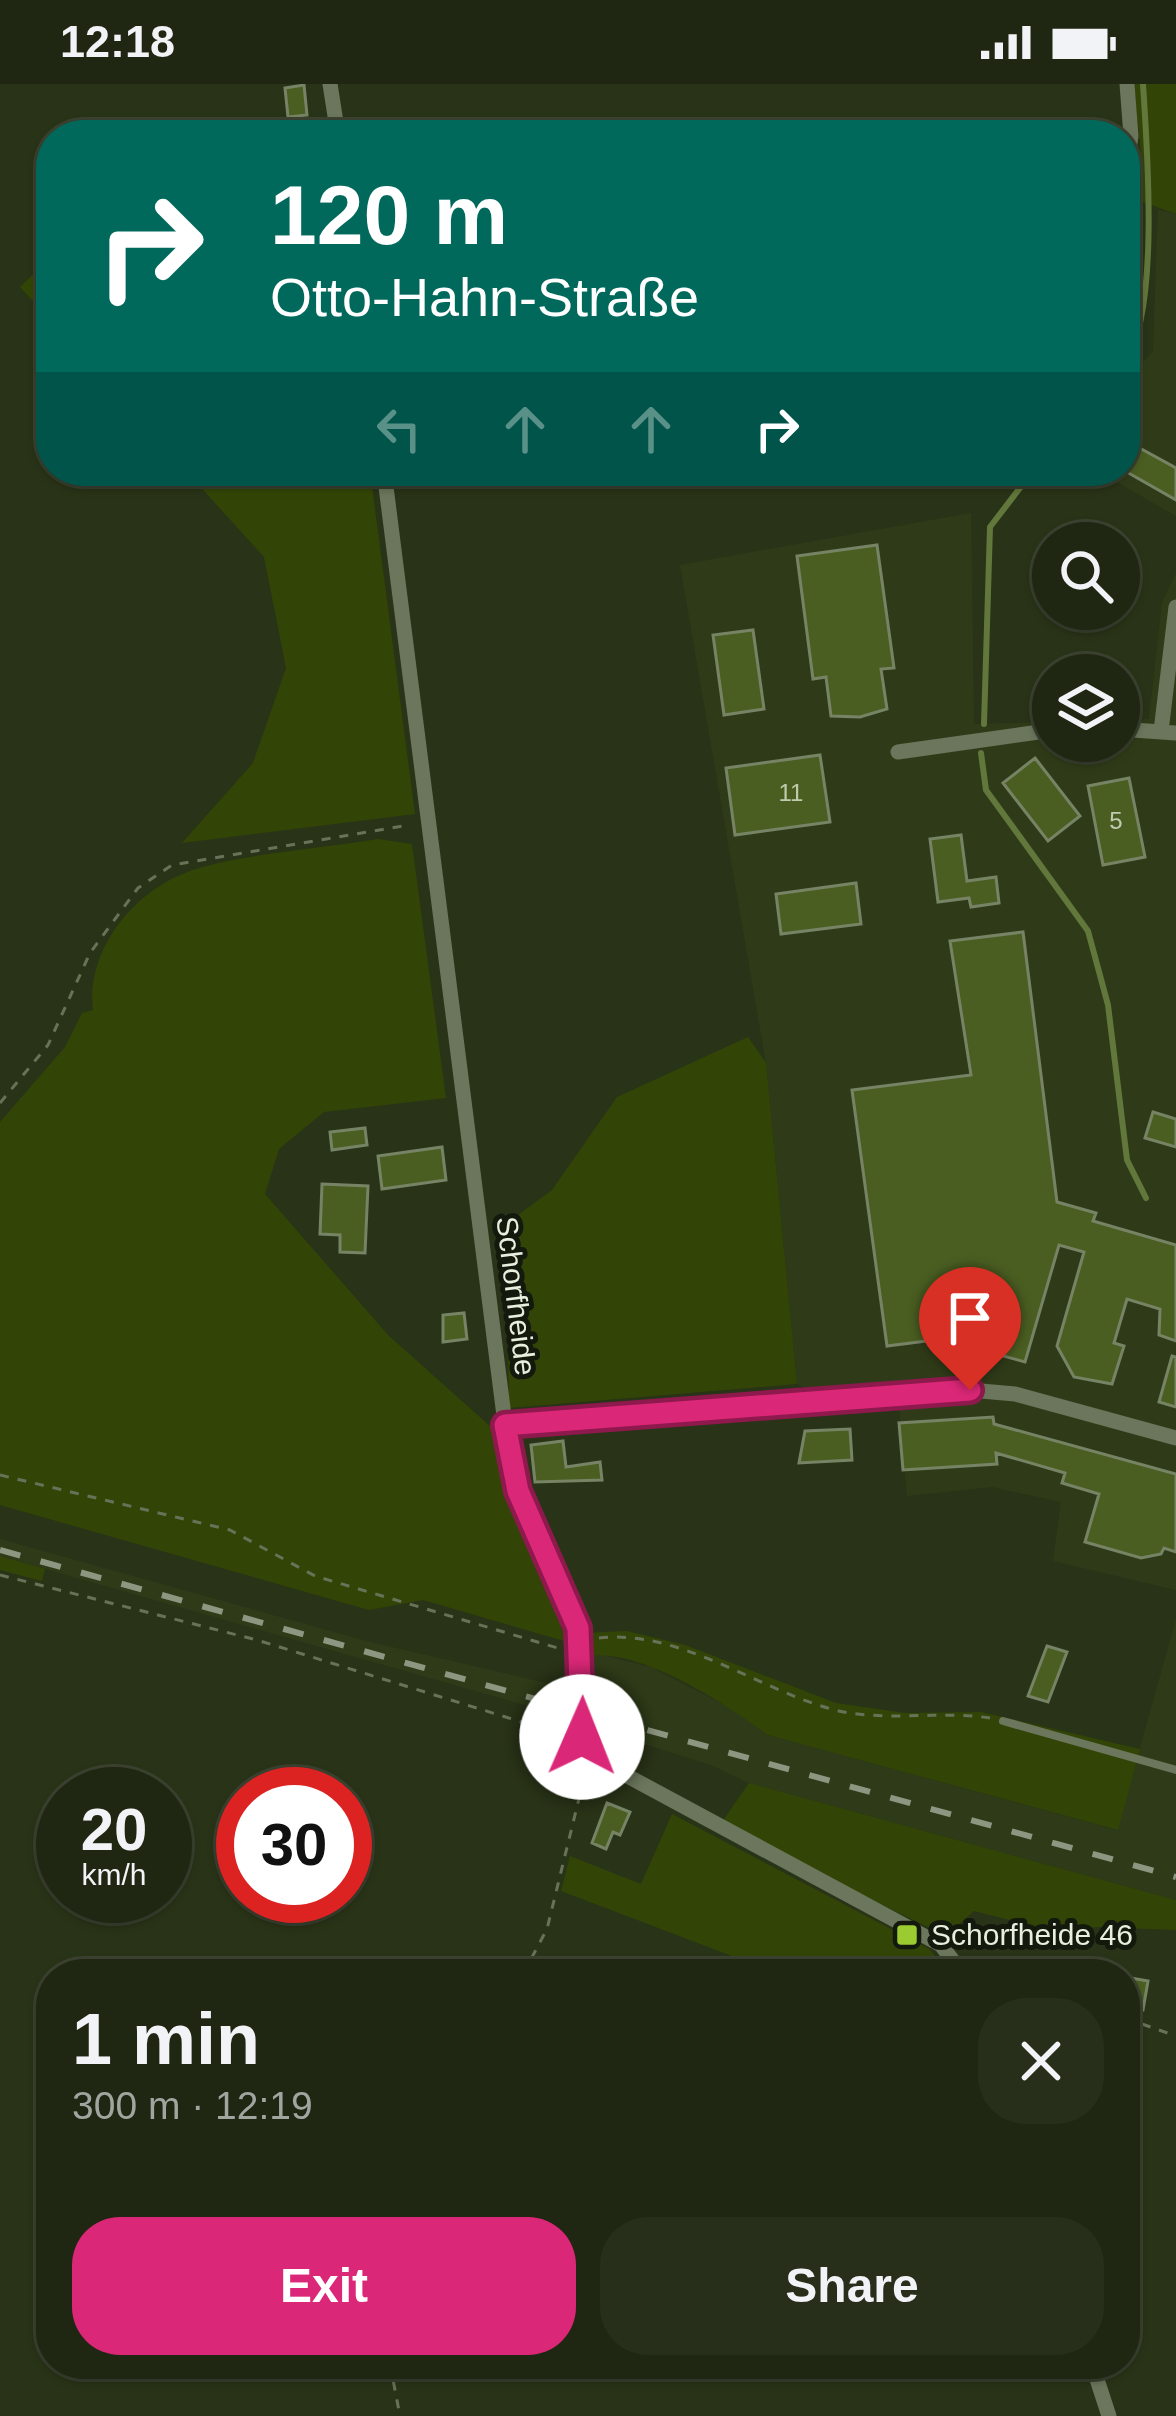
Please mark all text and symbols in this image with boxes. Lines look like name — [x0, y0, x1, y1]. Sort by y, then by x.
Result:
text: 12:18 — [60, 16, 175, 67]
icon: right — [72, 168, 228, 324]
text: 120 m — [270, 168, 508, 262]
text: Otto-Hahn-Straße — [270, 267, 699, 327]
icon: left — [366, 396, 432, 462]
icon: ahead — [492, 396, 558, 462]
icon: ahead — [618, 396, 684, 462]
icon: right — [744, 396, 810, 462]
map controls — [1032, 522, 1140, 762]
button: search — [1032, 522, 1140, 630]
button: layers — [1032, 654, 1140, 762]
house number: 11 — [779, 779, 803, 806]
house number: 5 — [1109, 807, 1123, 834]
street label: Schorfheide — [490, 1214, 543, 1377]
pin — [919, 1267, 1021, 1390]
icon: arrive — [937, 1285, 1003, 1351]
position arrow — [519, 1674, 645, 1800]
speed limit sign: 30 — [216, 1767, 372, 1923]
text: 20 — [81, 1796, 147, 1863]
text: km/h — [81, 1858, 147, 1891]
place label: Schorfheide 46 — [931, 1918, 1133, 1951]
marker: Schorfheide 46 — [894, 1922, 920, 1948]
button: close — [978, 1998, 1104, 2124]
text: 1 min — [72, 1999, 260, 2079]
text: 300 m · 12:19 — [72, 2084, 313, 2127]
button: Exit — [72, 2217, 576, 2355]
button: Share — [600, 2217, 1104, 2355]

